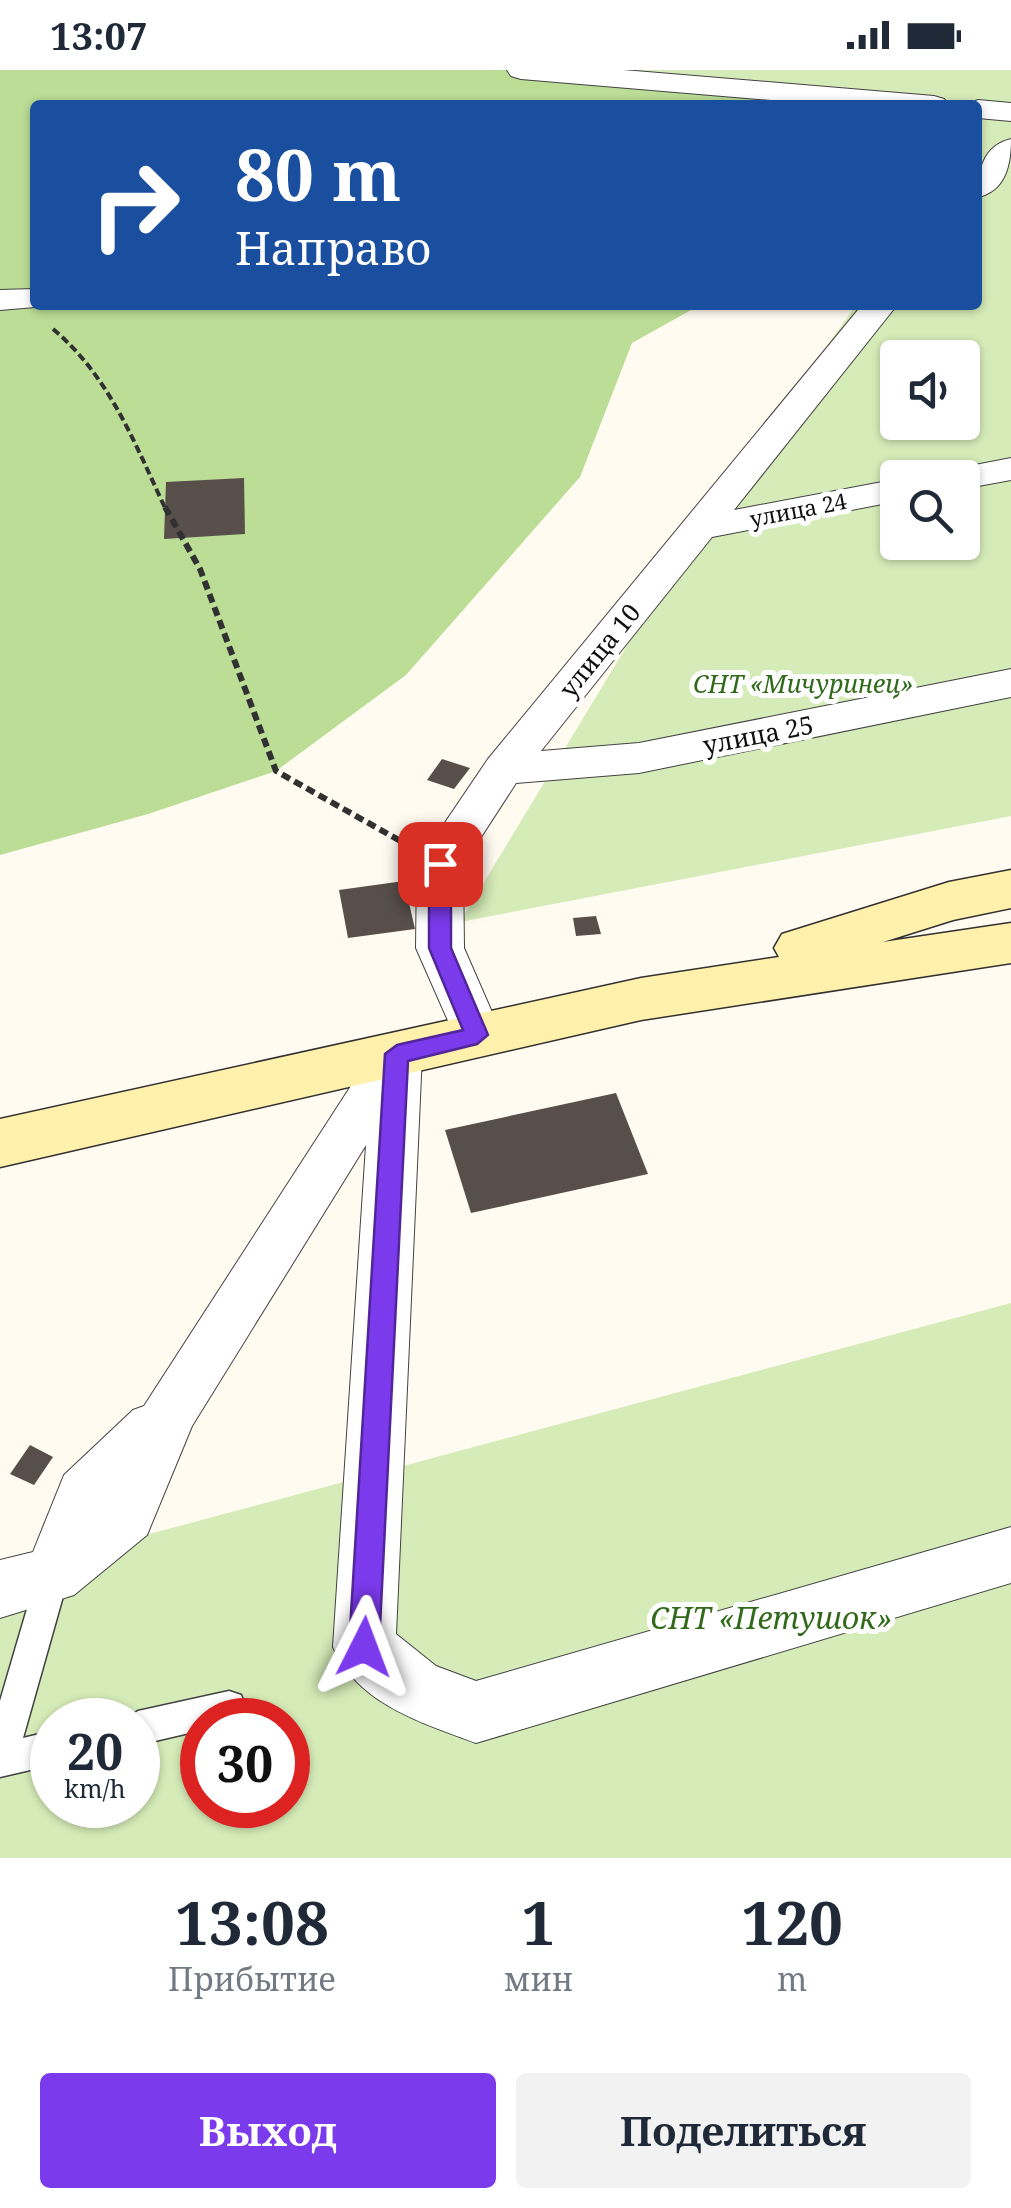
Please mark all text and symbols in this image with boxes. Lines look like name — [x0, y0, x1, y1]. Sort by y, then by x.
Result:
text: 13:07 — [50, 9, 147, 61]
text: 80 m — [235, 126, 401, 222]
icon: right — [70, 140, 200, 270]
text: Направо — [235, 217, 431, 278]
map controls — [880, 340, 980, 560]
button: sound — [880, 340, 980, 440]
button: search — [880, 460, 980, 560]
street label: улица 24 — [747, 485, 849, 533]
street label: улица 10 — [551, 596, 647, 704]
park label: СНТ «Мичуринец» — [693, 666, 913, 700]
street label: улица 25 — [700, 707, 816, 761]
pin — [398, 822, 483, 907]
icon: arrive — [413, 837, 468, 892]
position arrow — [312, 1595, 416, 1699]
park label: СНТ «Петушок» — [650, 1597, 892, 1638]
speed limit sign: 30 — [180, 1698, 310, 1828]
text: 20 — [67, 1717, 123, 1785]
text: km/h — [64, 1771, 126, 1805]
text: 13:08 — [175, 1881, 329, 1963]
text: 1 — [522, 1881, 555, 1963]
text: 120 — [741, 1881, 843, 1963]
text: Прибытие — [168, 1957, 336, 2000]
text: мин — [504, 1957, 573, 2000]
text: m — [777, 1957, 807, 2000]
button: Выход — [40, 2073, 496, 2188]
button: Поделиться — [516, 2073, 971, 2188]

